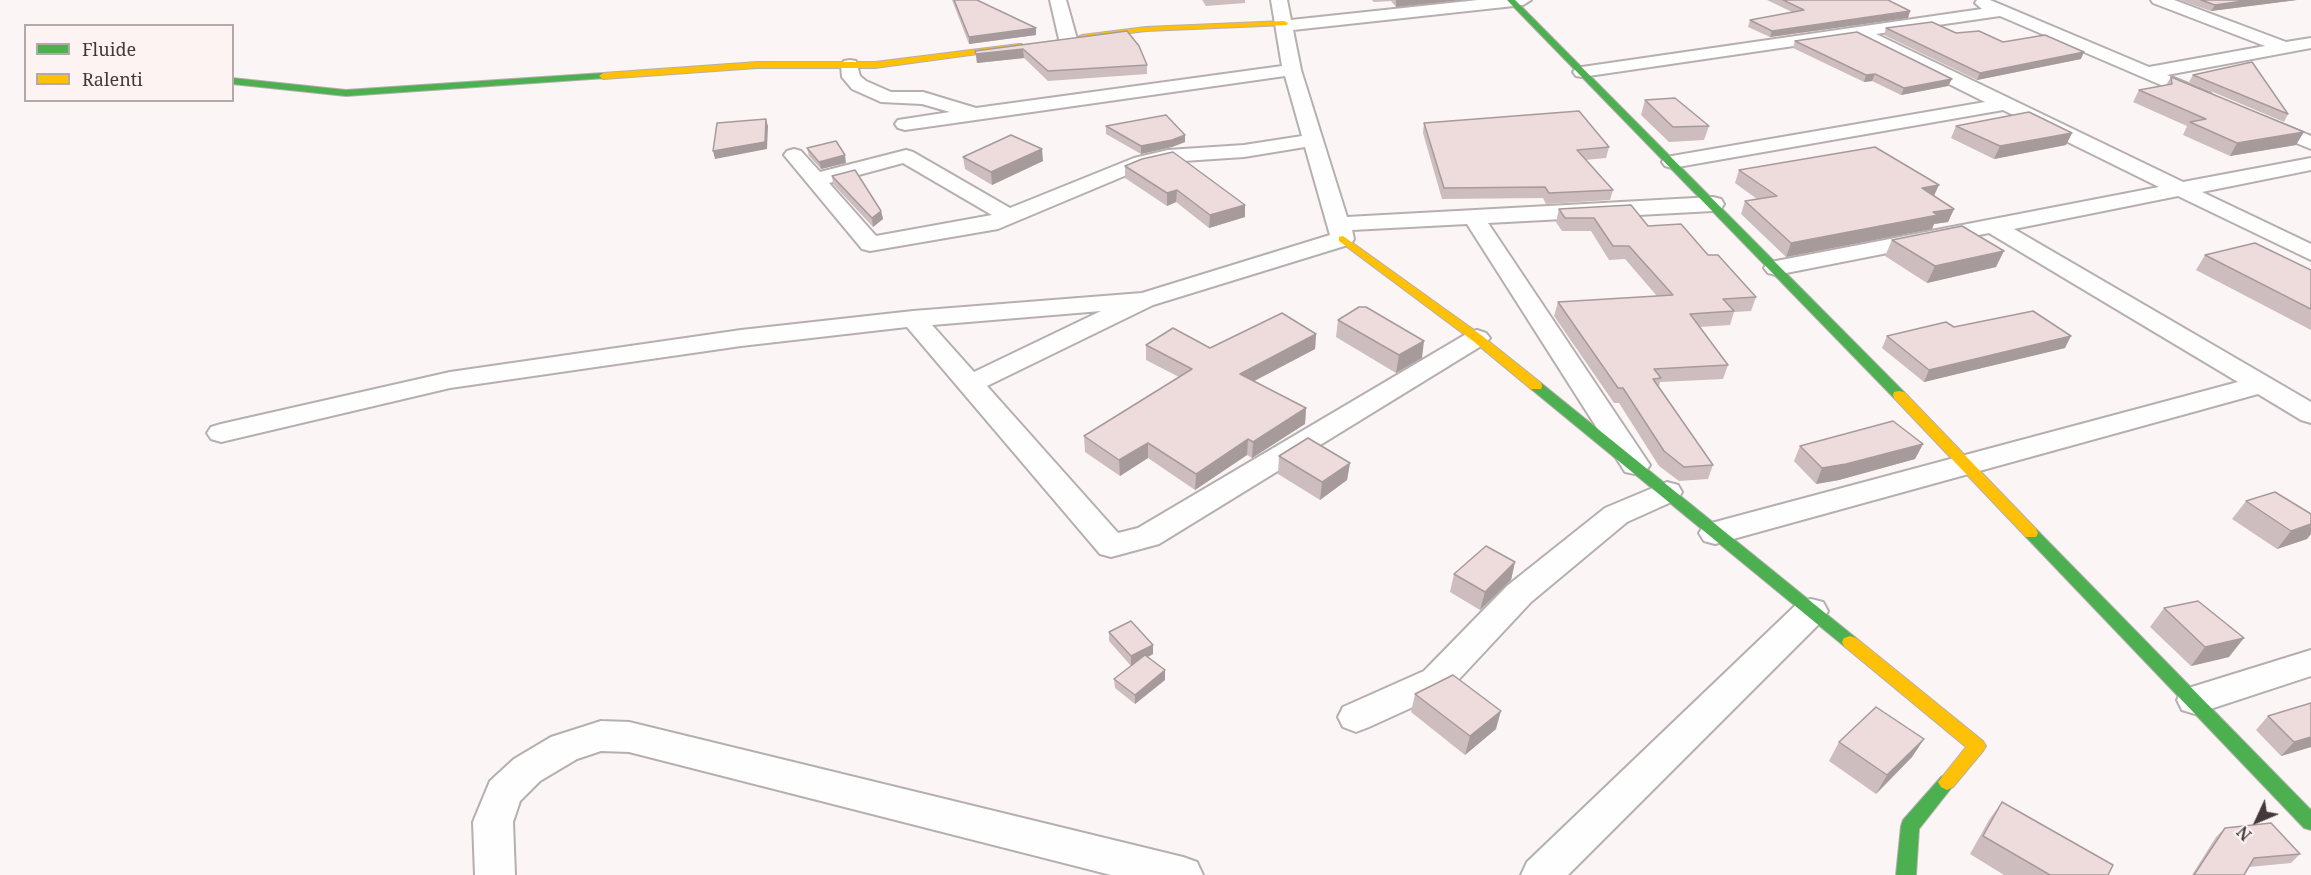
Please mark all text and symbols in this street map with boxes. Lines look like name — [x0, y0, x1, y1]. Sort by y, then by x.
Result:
legend — [24, 24, 234, 102]
text: Fluide — [82, 37, 136, 61]
text: Ralenti — [82, 67, 143, 91]
north arrow — [2227, 791, 2287, 851]
text: N — [2232, 821, 2256, 846]

